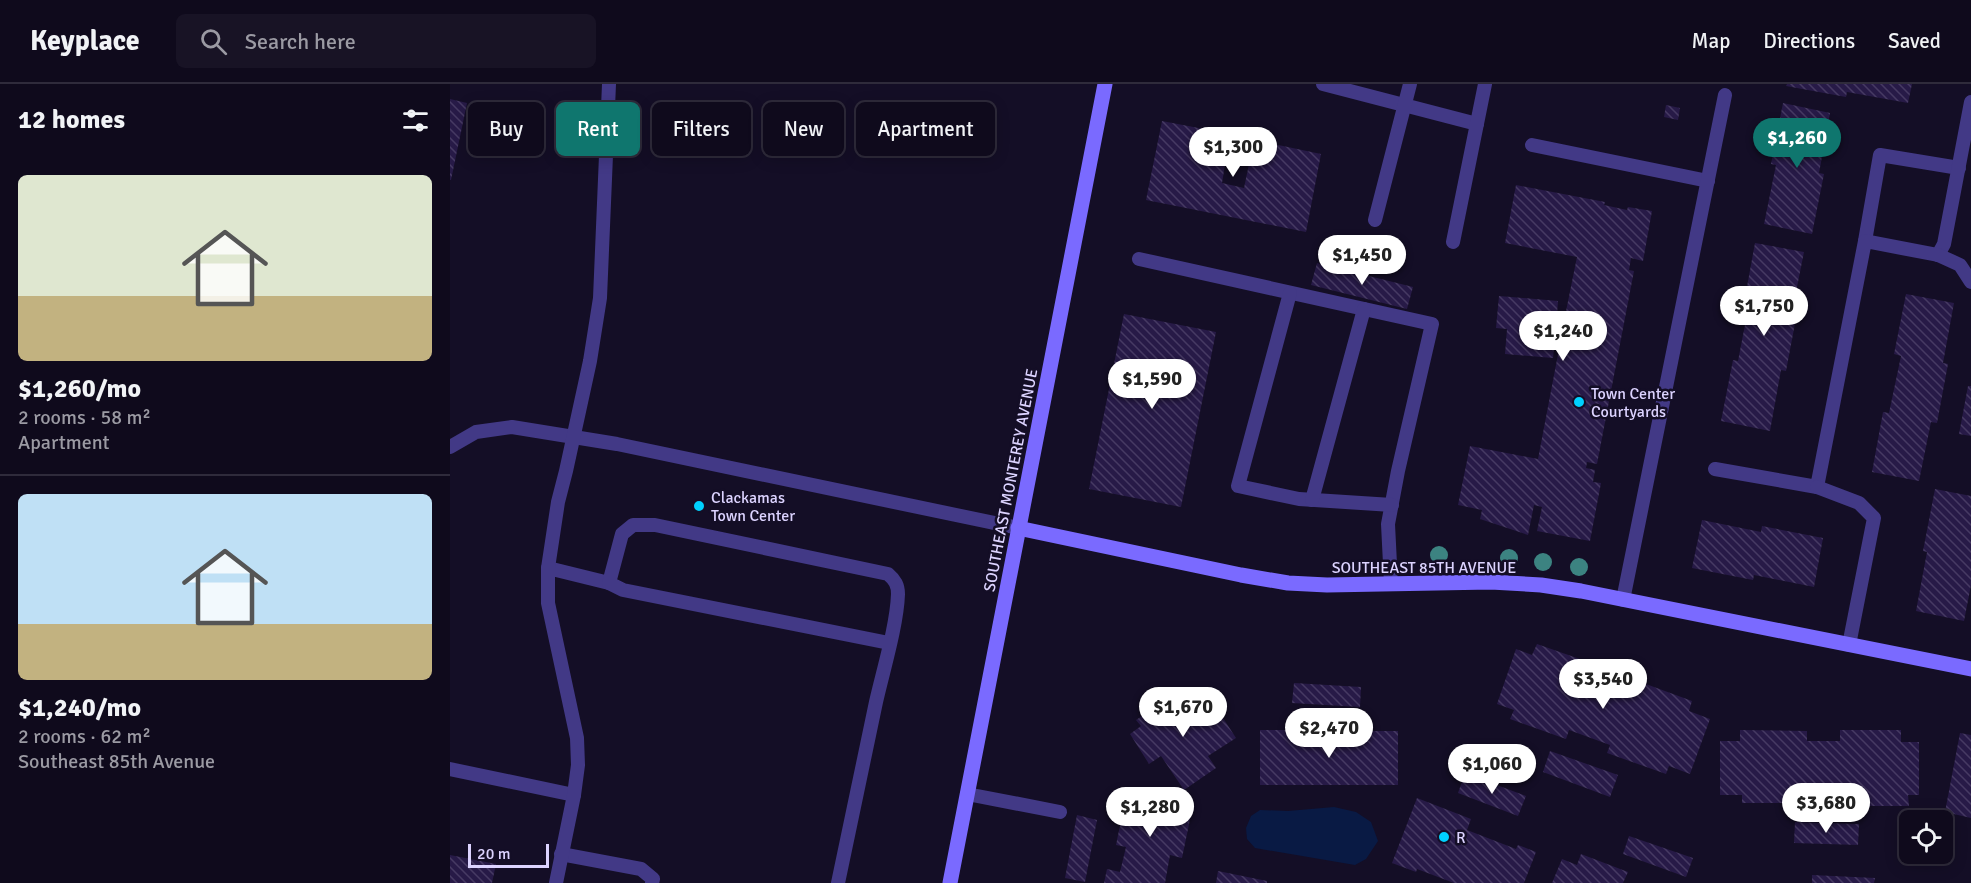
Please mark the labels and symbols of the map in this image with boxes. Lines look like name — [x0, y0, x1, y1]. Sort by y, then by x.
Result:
pin: $1,260 — [1748, 118, 1846, 169]
pin: $1,300 — [1184, 127, 1282, 178]
pin: $1,450 — [1313, 235, 1411, 286]
pin: $1,750 — [1715, 286, 1813, 337]
pin: $1,240 — [1514, 311, 1612, 362]
pin: $1,590 — [1103, 359, 1201, 410]
street label: SOUTHEAST MONTEREY AVENUE — [980, 367, 1042, 593]
place label: Town Center Courtyards — [1591, 384, 1675, 422]
marker: Town Center Courtyards — [1572, 395, 1586, 409]
place label: Clackamas Town Center — [711, 488, 795, 526]
marker: Clackamas Town Center — [692, 499, 706, 513]
street label: SOUTHEAST 85TH AVENUE — [1332, 558, 1516, 578]
pin: $3,540 — [1554, 659, 1652, 710]
pin: $1,670 — [1134, 687, 1232, 738]
pin: $2,470 — [1280, 708, 1378, 759]
pin: $1,060 — [1443, 744, 1541, 795]
pin: $3,680 — [1777, 783, 1875, 834]
pin: $1,280 — [1101, 787, 1199, 838]
place label: R — [1456, 828, 1466, 848]
marker: R — [1437, 830, 1451, 844]
scale bar — [468, 841, 549, 868]

